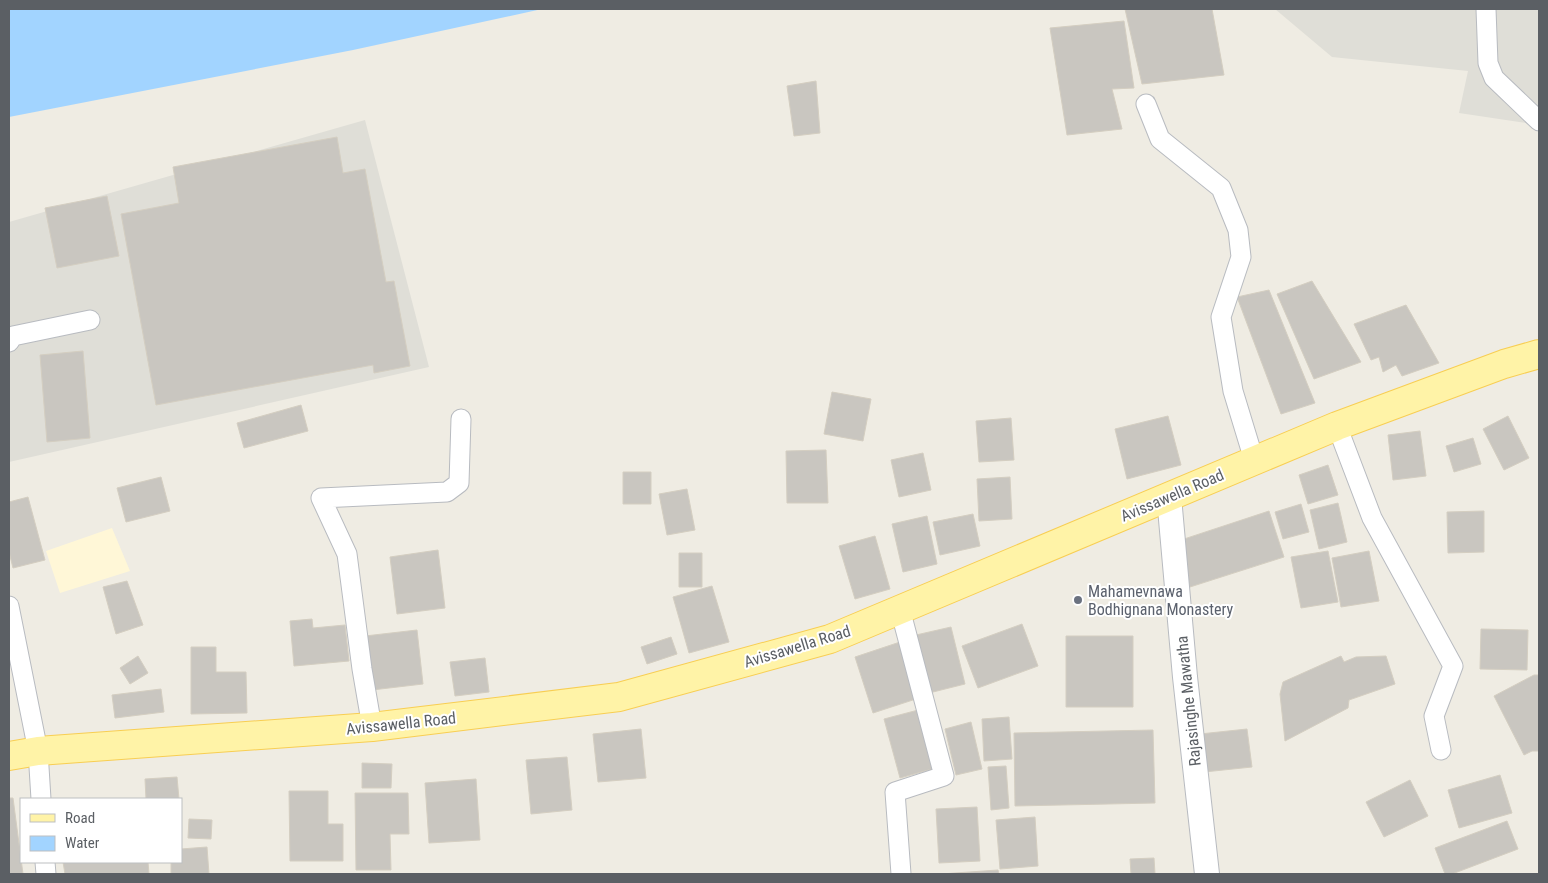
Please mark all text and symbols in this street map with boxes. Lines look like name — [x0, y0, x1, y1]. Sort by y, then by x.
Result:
street label: Avissawella Road — [1118, 465, 1227, 526]
place label: Mahamevnawa Bodhignana Monastery — [1088, 582, 1234, 619]
marker: Mahamevnawa Bodhignana Monastery — [1072, 594, 1084, 606]
street label: Avissawella Road — [742, 621, 853, 672]
street label: Rajasinghe Mawatha — [1172, 635, 1205, 767]
street label: Avissawella Road — [345, 708, 457, 739]
legend — [20, 798, 182, 863]
text: Road — [65, 809, 95, 827]
text: Water — [65, 834, 100, 852]

